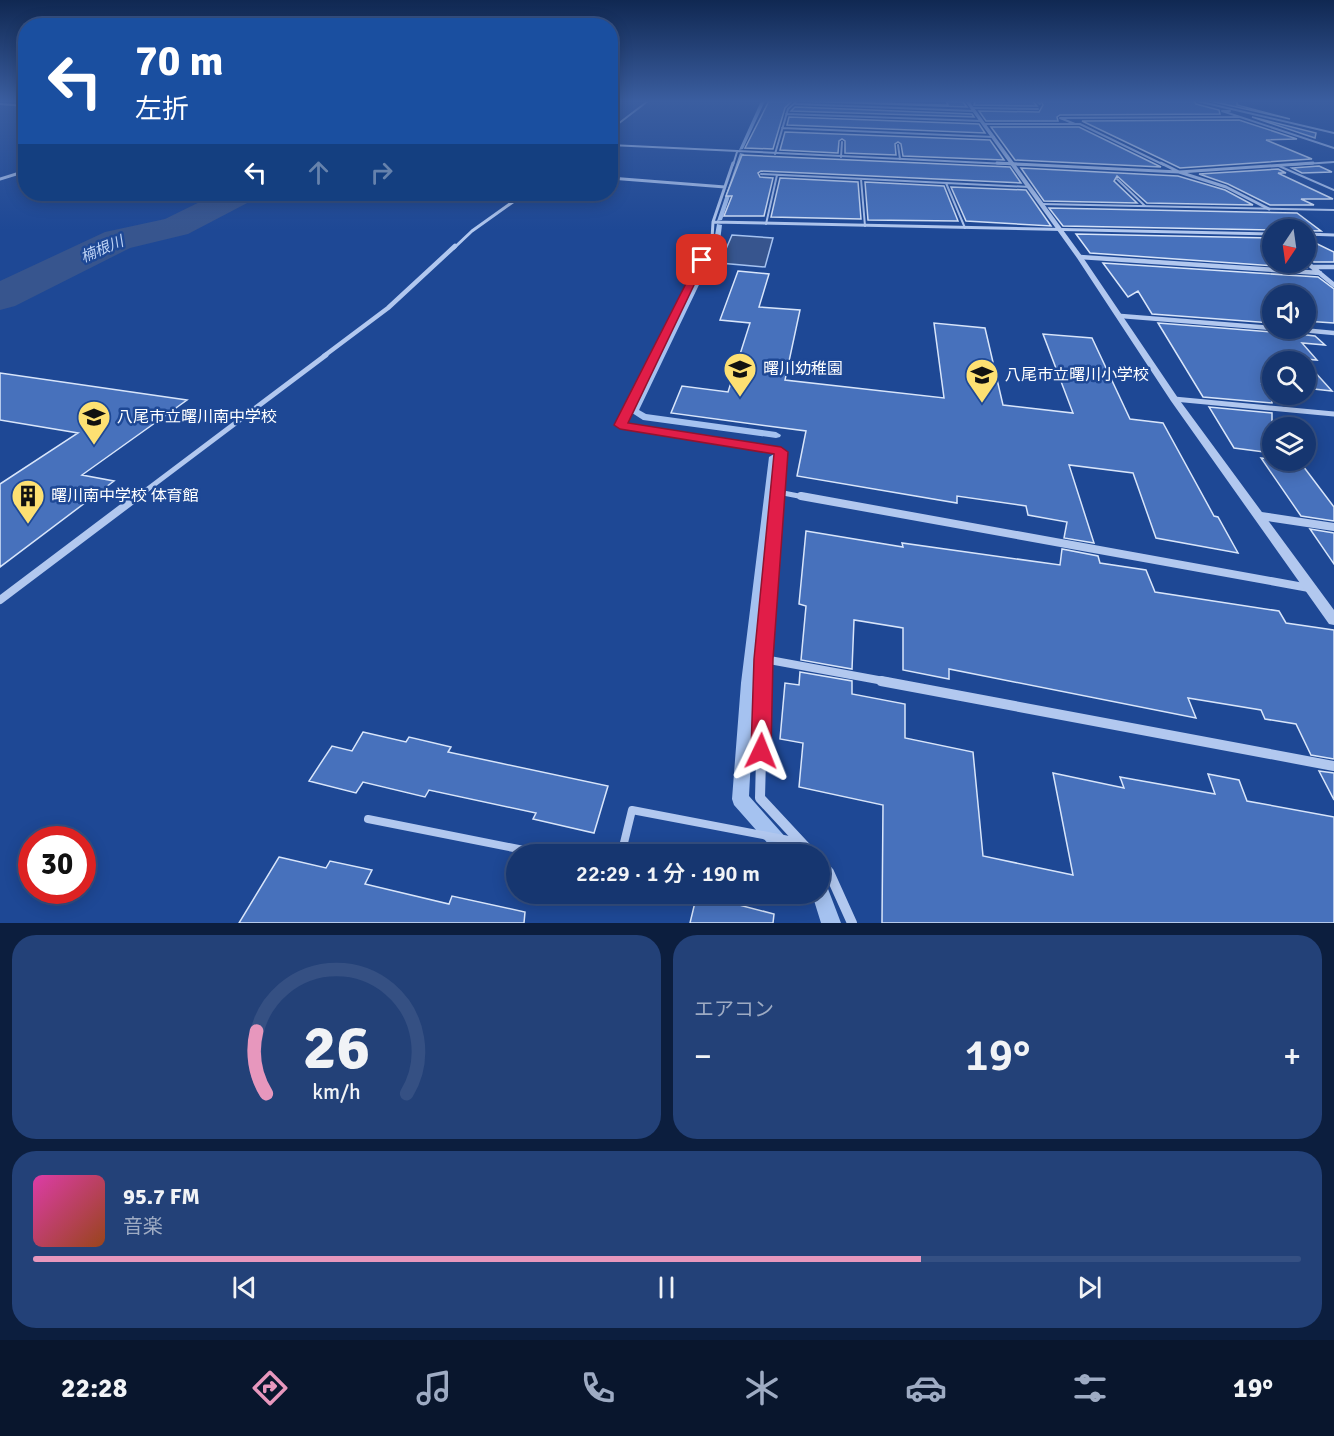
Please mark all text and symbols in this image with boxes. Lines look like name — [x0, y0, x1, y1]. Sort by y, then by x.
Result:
text: 70 m — [135, 36, 224, 87]
icon: left — [36, 42, 114, 120]
text: 左折 — [135, 93, 189, 126]
icon: left — [239, 156, 272, 189]
icon: ahead — [302, 156, 335, 189]
icon: right — [365, 156, 398, 189]
north arrow — [1262, 219, 1316, 273]
map controls — [1262, 219, 1316, 471]
water label: 楠根川 — [78, 231, 128, 266]
pin — [676, 234, 727, 285]
icon: arrive — [685, 243, 718, 276]
button: sound — [1262, 285, 1316, 339]
school or university icon: 曙川幼稚園 — [722, 351, 758, 398]
button: search — [1262, 351, 1316, 405]
school or university icon: 八尾市立曙川小学校 — [964, 357, 1000, 404]
place label: 曙川幼稚園 — [763, 359, 843, 379]
place label: 八尾市立曙川小学校 — [1005, 365, 1149, 385]
school or university icon: 八尾市立曙川南中学校 — [76, 399, 112, 446]
place label: 八尾市立曙川南中学校 — [117, 407, 277, 427]
button: layers — [1262, 417, 1316, 471]
building icon: 曙川南中学校 体育館 — [10, 478, 46, 525]
place label: 曙川南中学校 体育館 — [51, 486, 199, 506]
position arrow — [729, 719, 793, 783]
speed limit sign: 30 — [18, 826, 96, 904]
text: 22:29 · 1 分 · 190 m — [576, 860, 760, 887]
text: エアコン — [694, 997, 774, 1022]
text: 26 — [303, 1009, 370, 1086]
text: 19° — [965, 1028, 1030, 1083]
text: − — [694, 1036, 712, 1077]
text: + — [1283, 1036, 1301, 1077]
text: km/h — [312, 1079, 361, 1105]
text: 95.7 FM — [123, 1183, 200, 1210]
text: 音楽 — [123, 1214, 163, 1239]
icon: previous — [228, 1271, 261, 1304]
icon: pause — [650, 1271, 683, 1304]
icon: next — [1073, 1271, 1106, 1304]
icon: directions — [249, 1367, 291, 1409]
icon: music — [413, 1367, 455, 1409]
icon: phone — [577, 1367, 619, 1409]
icon: climate — [741, 1367, 783, 1409]
icon: car — [905, 1367, 947, 1409]
icon: filters — [1069, 1367, 1111, 1409]
text: 22:28 — [61, 1372, 127, 1405]
text: 19° — [1233, 1372, 1273, 1405]

